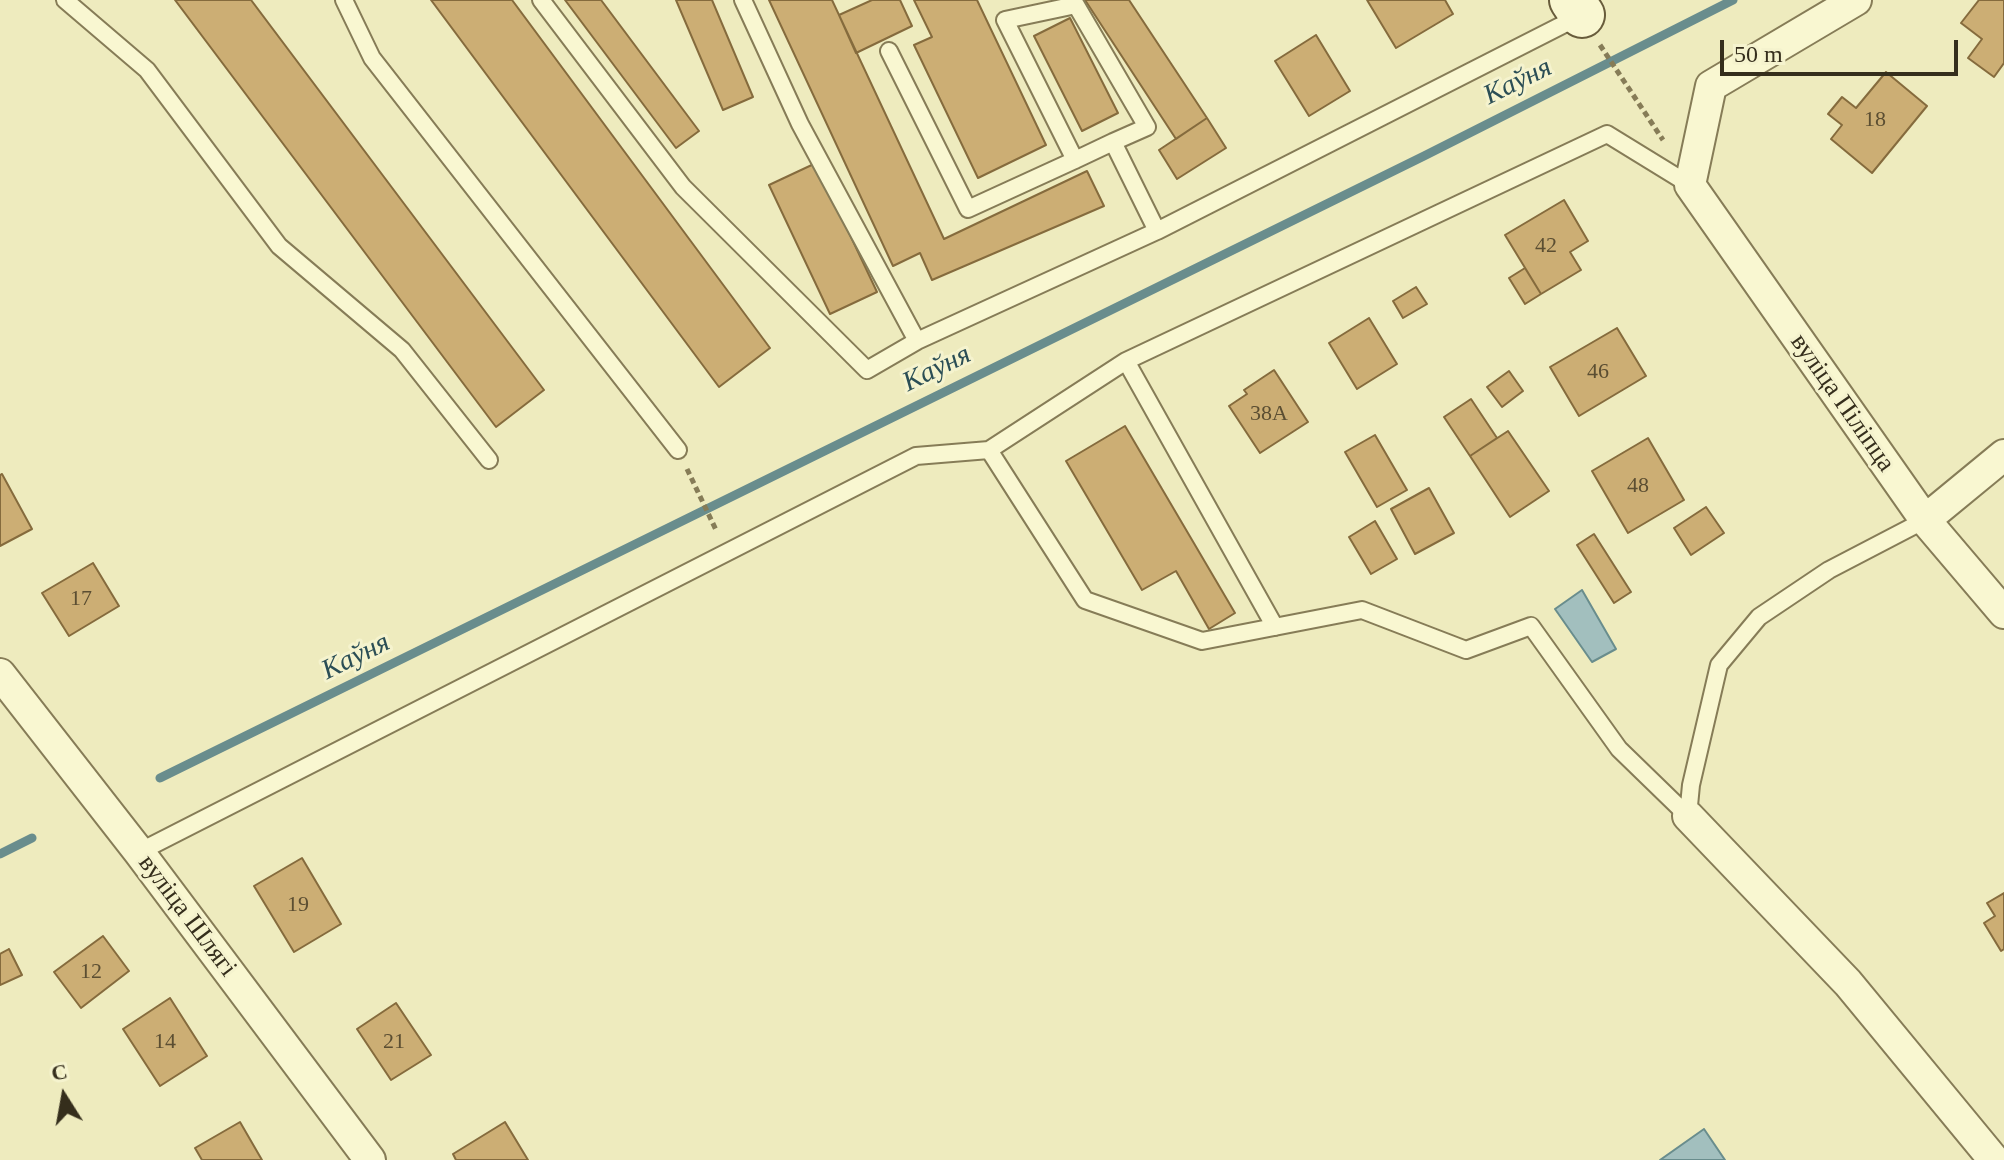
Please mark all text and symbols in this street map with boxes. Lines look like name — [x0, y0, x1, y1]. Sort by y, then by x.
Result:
scale bar — [1724, 24, 1962, 74]
text: 50 m — [1734, 41, 1783, 67]
water label: Каўня — [1478, 51, 1558, 113]
house number: 18 — [1864, 107, 1886, 133]
house number: 42 — [1535, 233, 1557, 259]
street label: вуліца Піліпца — [1783, 328, 1901, 478]
water label: Каўня — [897, 338, 977, 400]
house number: 46 — [1587, 359, 1609, 385]
house number: 38А — [1250, 401, 1288, 427]
house number: 48 — [1627, 473, 1649, 499]
house number: 17 — [70, 586, 92, 612]
water label: Каўня — [316, 626, 396, 688]
street label: вуліца Шлягі — [131, 849, 243, 983]
house number: 19 — [287, 892, 309, 918]
house number: 12 — [80, 959, 102, 985]
house number: 14 — [154, 1029, 176, 1055]
house number: 21 — [383, 1029, 405, 1055]
north arrow — [24, 1056, 104, 1136]
text: С — [49, 1058, 70, 1086]

